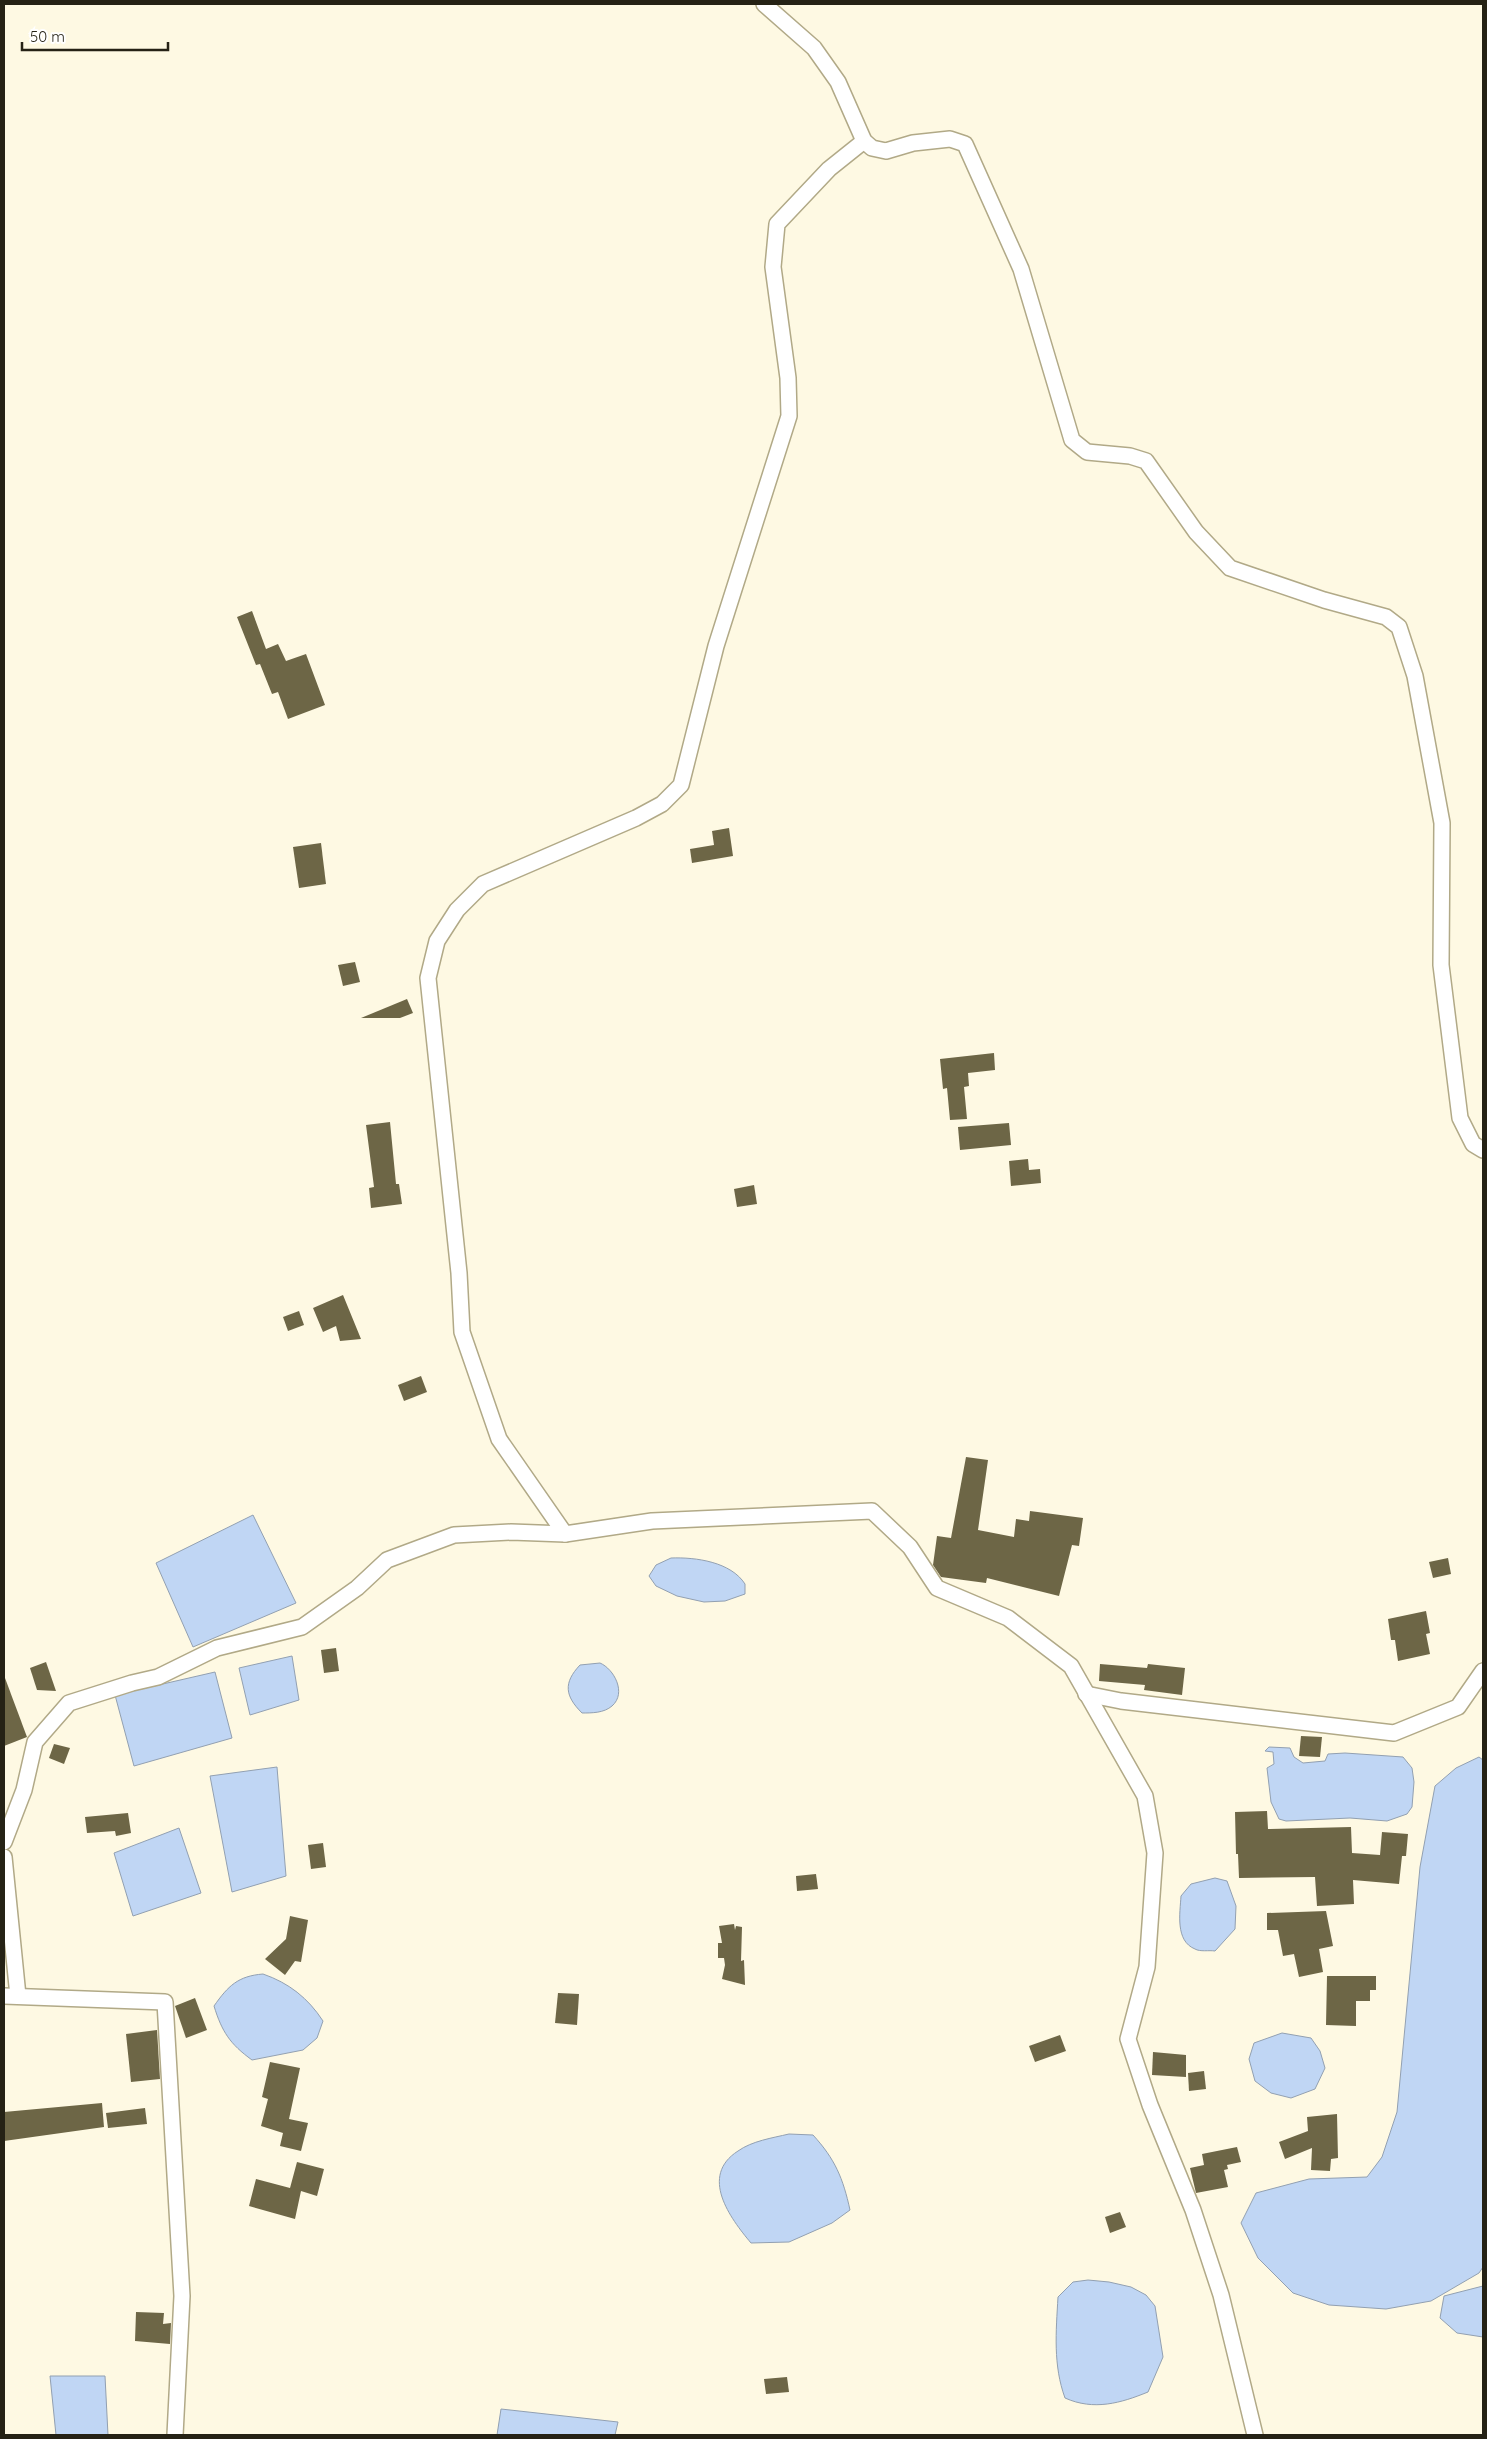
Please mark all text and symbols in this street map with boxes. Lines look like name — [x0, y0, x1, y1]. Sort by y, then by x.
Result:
scale bar — [22, 20, 169, 52]
text: 50 m — [30, 27, 65, 46]

